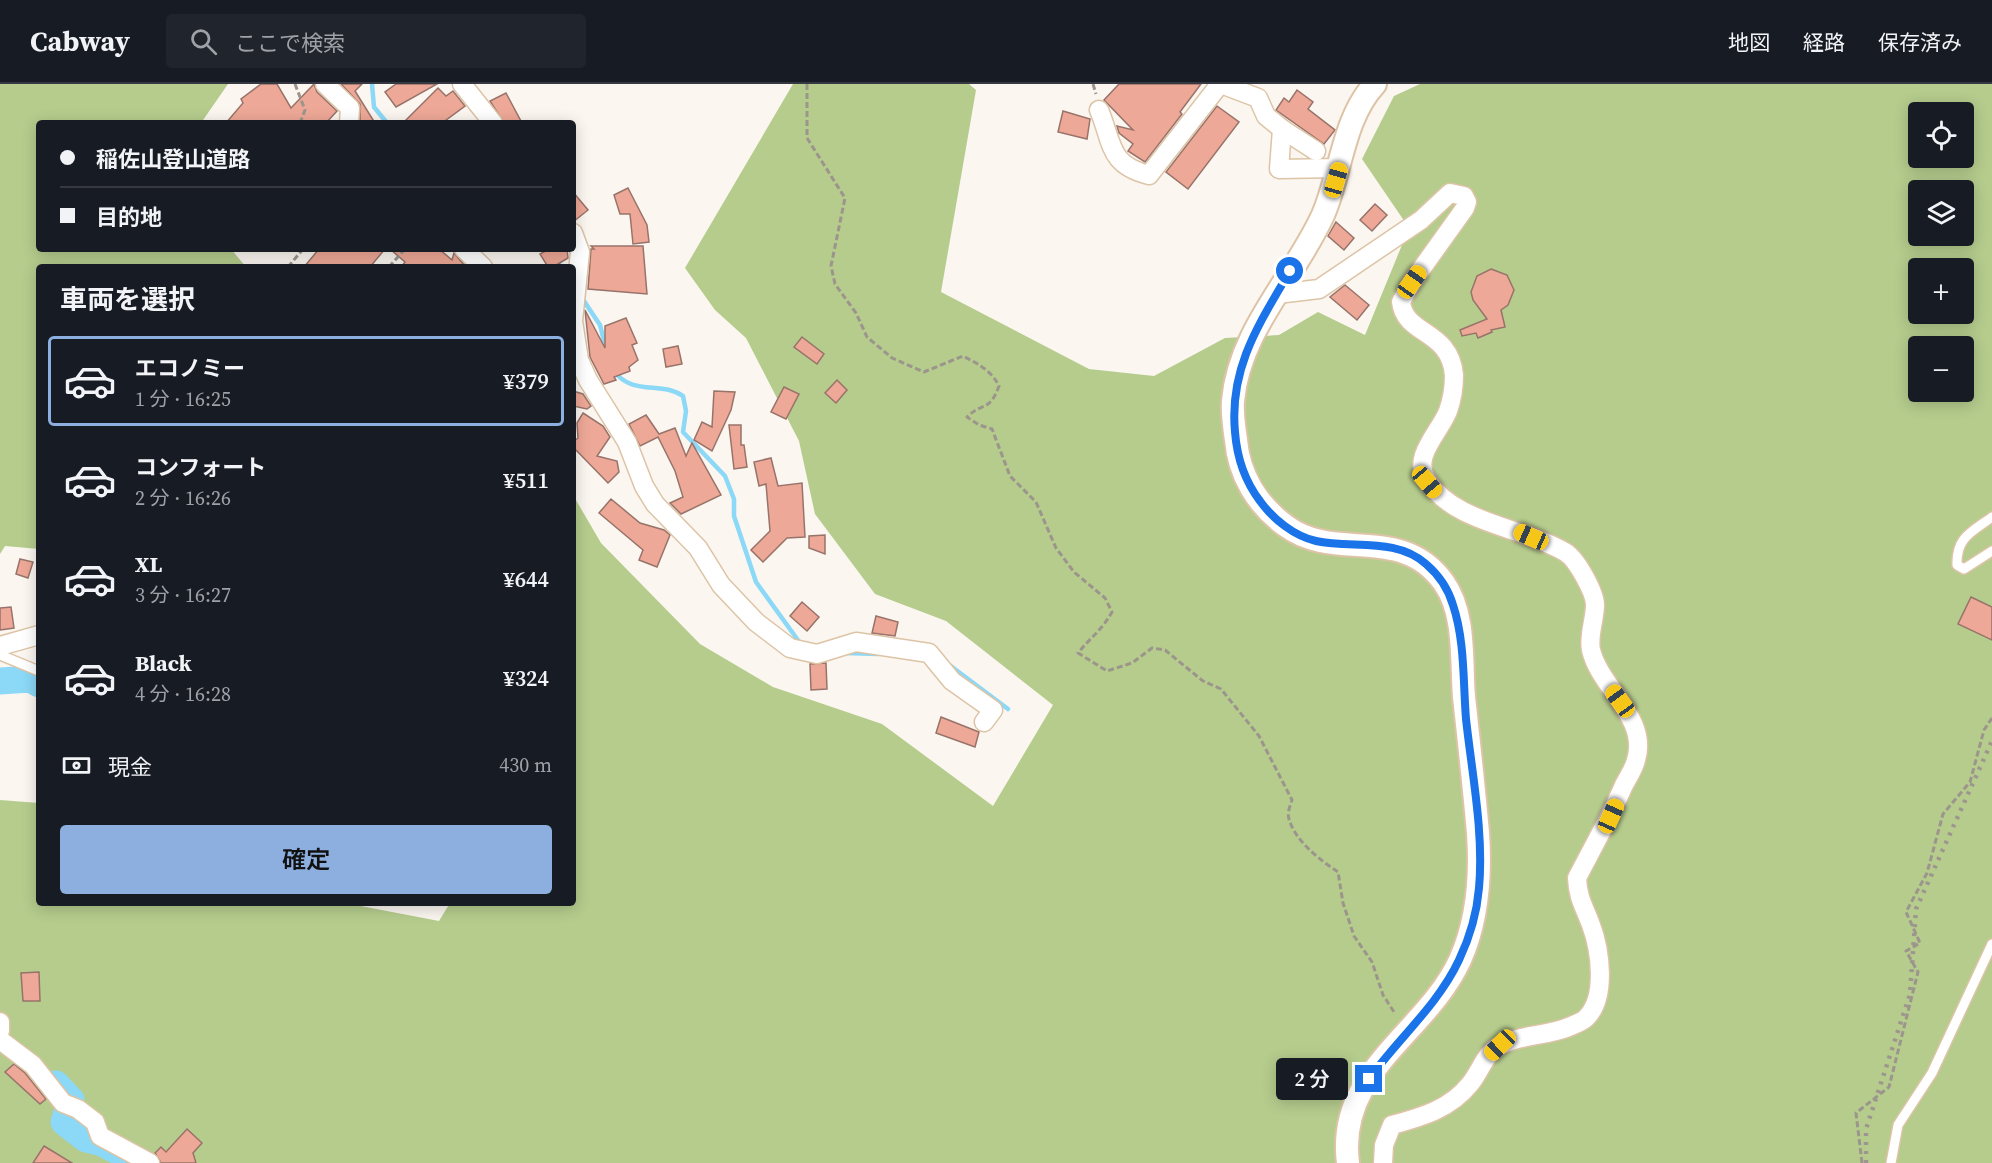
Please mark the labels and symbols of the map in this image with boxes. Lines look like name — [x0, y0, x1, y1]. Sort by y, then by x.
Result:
car — [1322, 160, 1350, 200]
route start — [1276, 257, 1303, 284]
car — [1394, 262, 1430, 302]
car — [1409, 462, 1445, 502]
car — [1511, 521, 1551, 553]
car — [1602, 681, 1638, 721]
car — [1595, 796, 1627, 836]
car — [1481, 1026, 1519, 1064]
callout: 2 分 — [1276, 1058, 1348, 1100]
route end — [1355, 1065, 1382, 1092]

